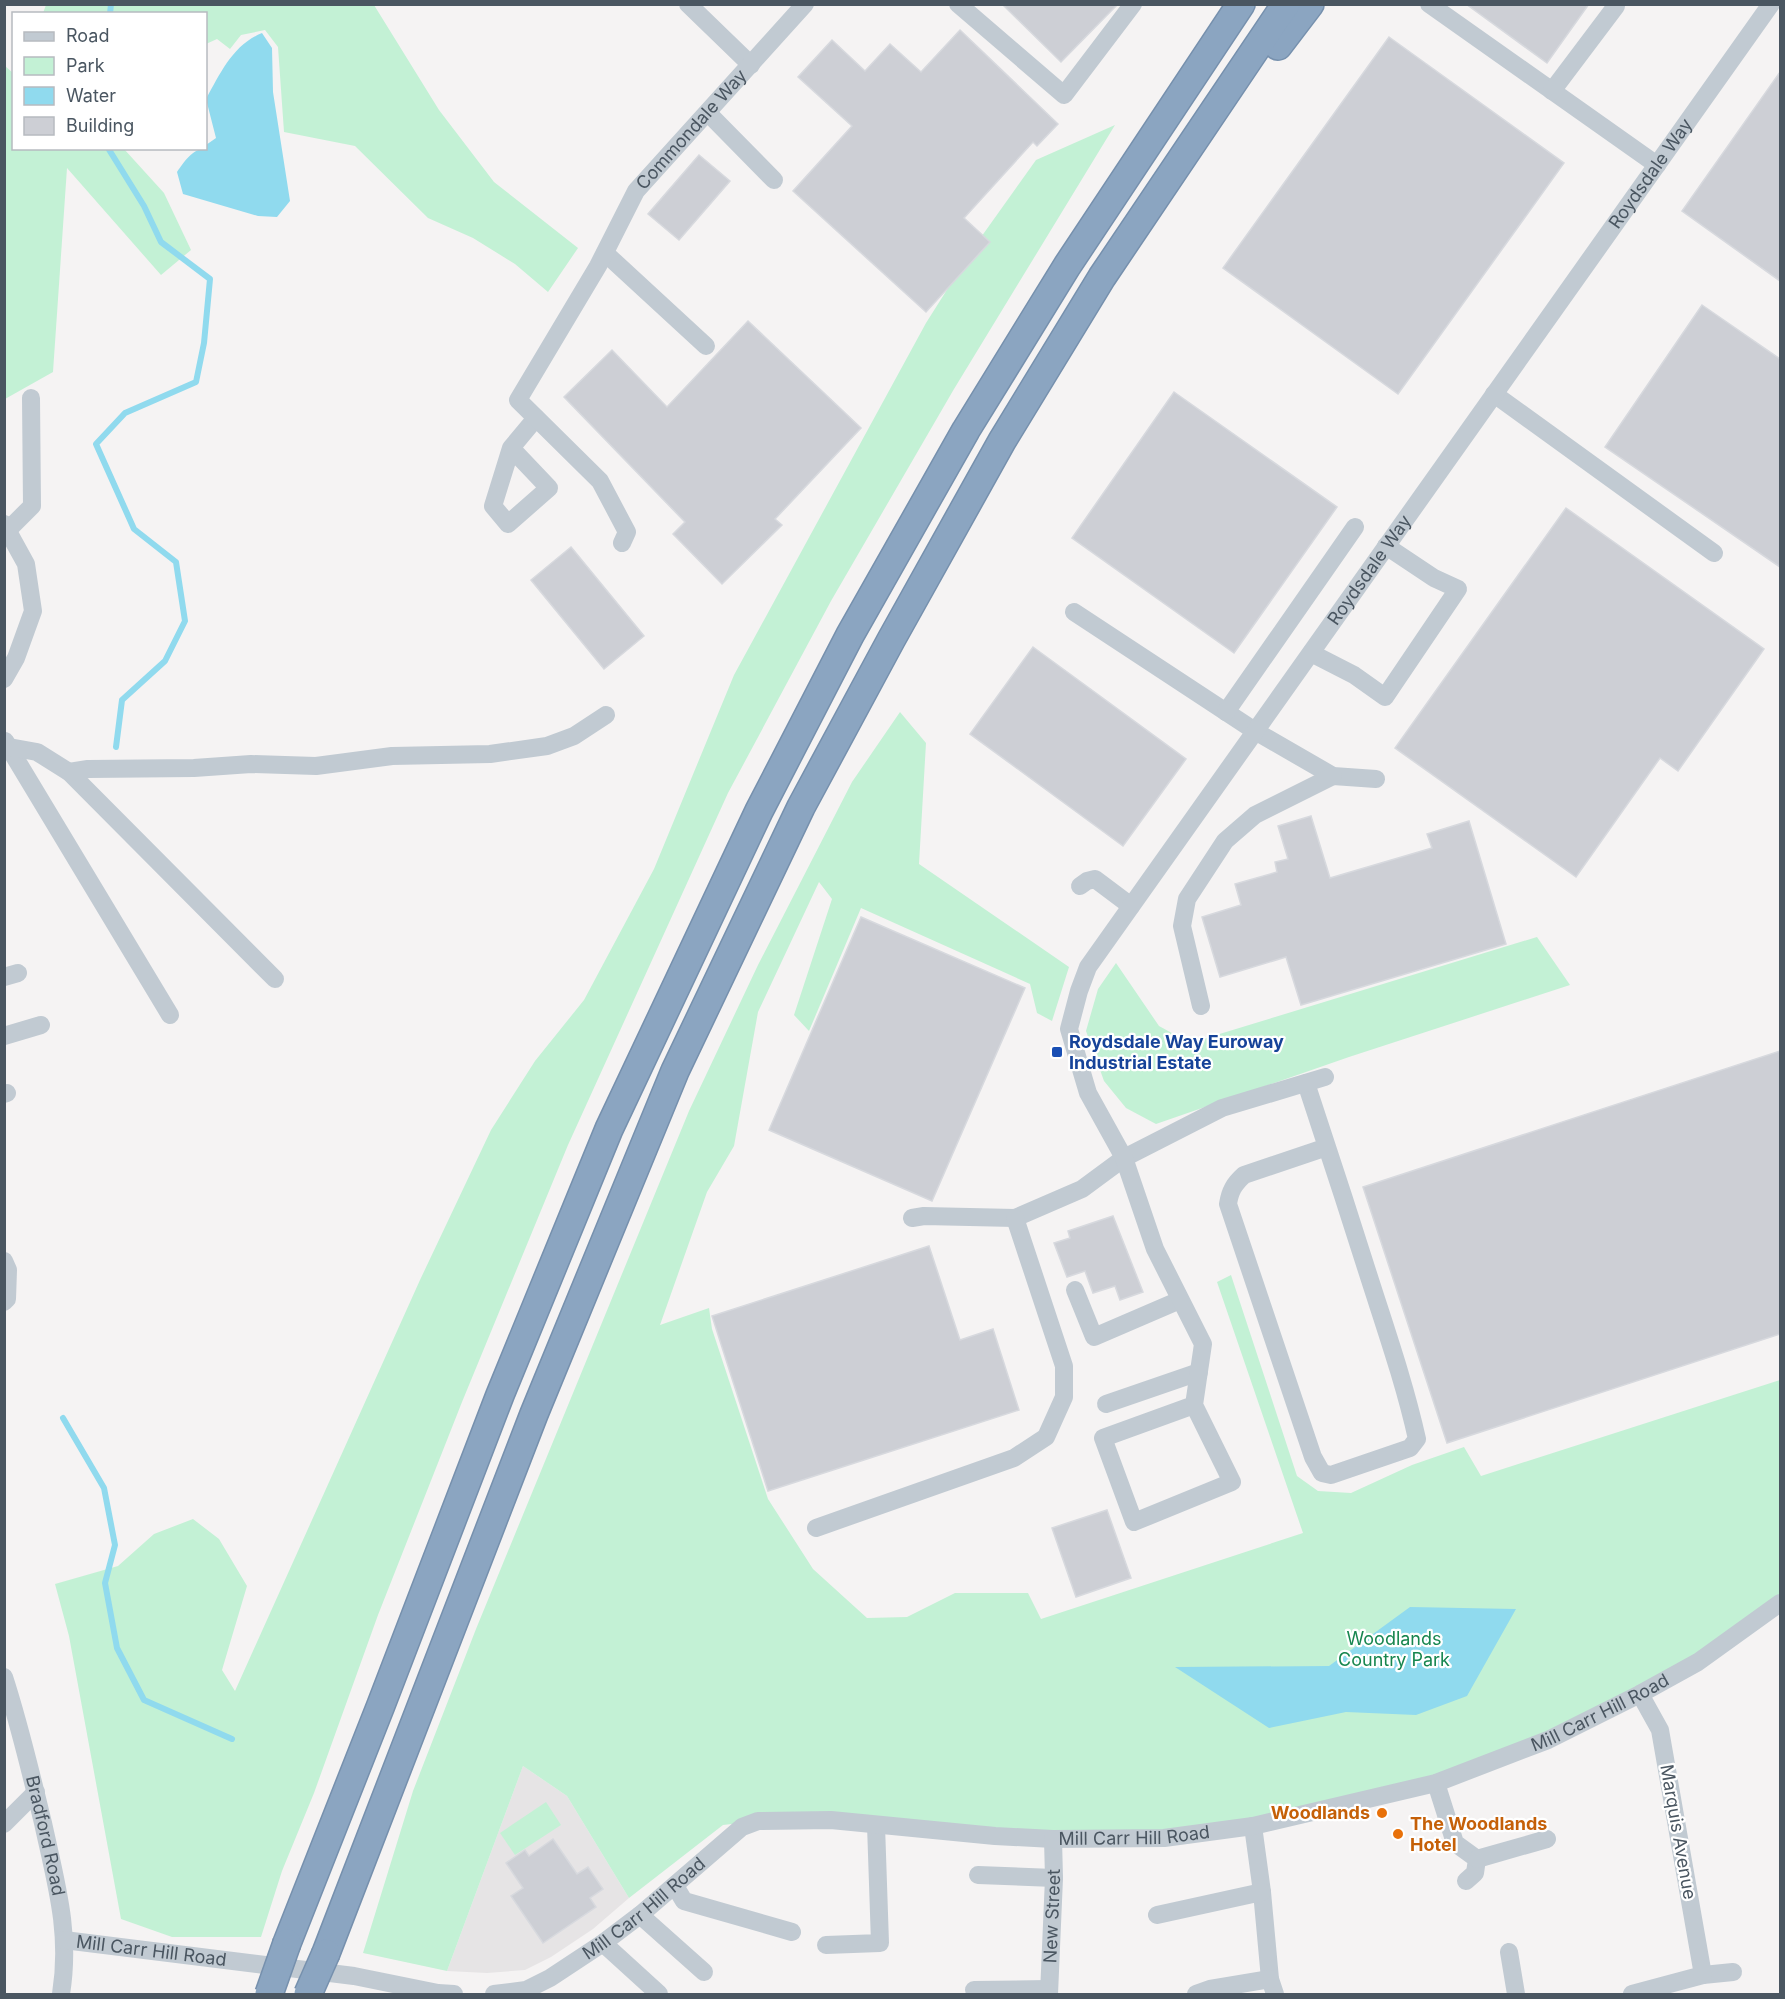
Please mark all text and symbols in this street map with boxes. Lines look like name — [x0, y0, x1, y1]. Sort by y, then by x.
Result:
legend — [12, 12, 207, 150]
text: Road — [66, 25, 109, 46]
text: Park — [66, 55, 105, 76]
street label: Commondale Way — [631, 65, 751, 194]
text: Water — [66, 85, 116, 106]
street label: Roydsdale Way — [1604, 114, 1696, 232]
text: Building — [66, 115, 134, 136]
street label: Roydsdale Way — [1323, 511, 1415, 629]
place label: Roydsdale Way Euroway Industrial Estate — [1069, 1031, 1284, 1073]
marker: Roydsdale Way Euroway Industrial Estate — [1050, 1045, 1064, 1059]
park label: Woodlands Country Park — [1338, 1628, 1450, 1670]
street label: Mill Carr Hill Road — [1528, 1669, 1672, 1756]
street label: Marquis Avenue — [1656, 1763, 1701, 1901]
street label: Bradford Road — [22, 1773, 69, 1897]
place label: Woodlands — [1271, 1802, 1370, 1823]
marker: Woodlands — [1375, 1806, 1389, 1820]
place label: The Woodlands Hotel — [1410, 1813, 1547, 1855]
street label: Mill Carr Hill Road — [1058, 1821, 1211, 1849]
marker: The Woodlands Hotel — [1391, 1827, 1405, 1841]
street label: Mill Carr Hill Road — [578, 1853, 709, 1964]
street label: New Street — [1039, 1869, 1064, 1964]
street label: Mill Carr Hill Road — [75, 1931, 228, 1970]

